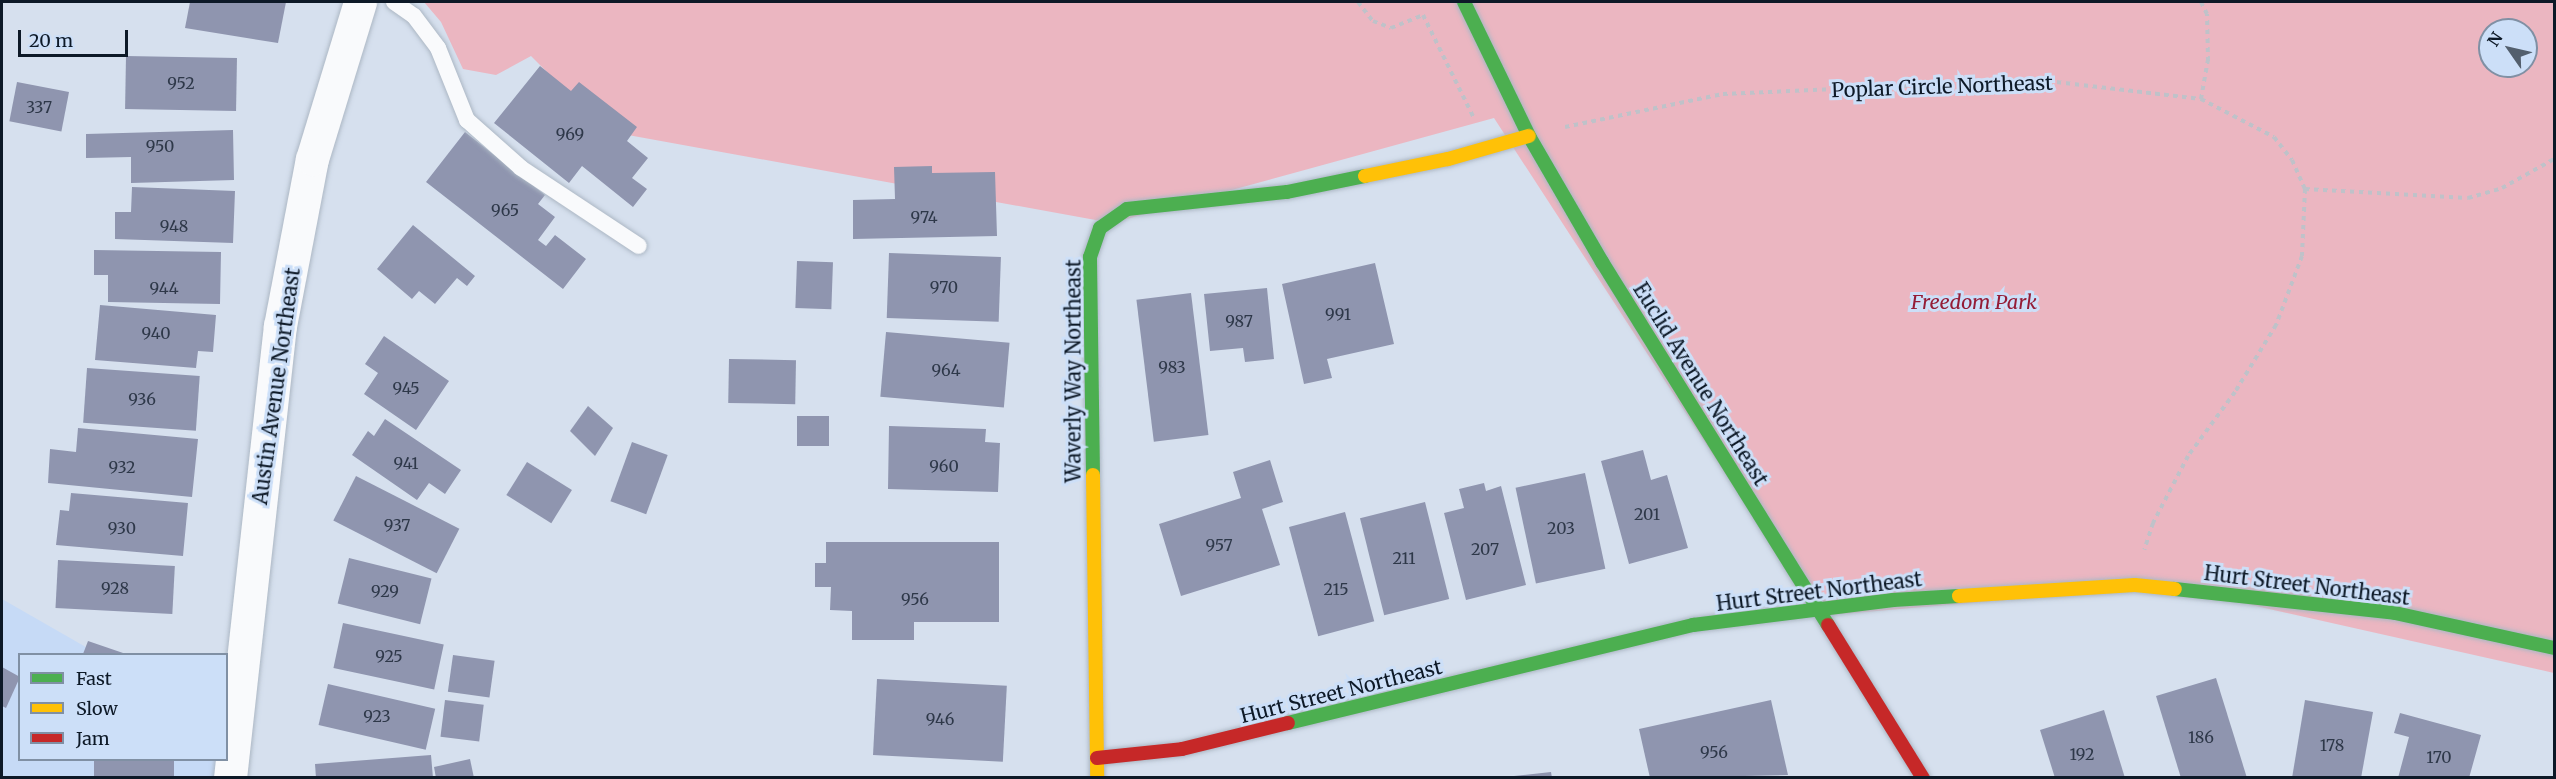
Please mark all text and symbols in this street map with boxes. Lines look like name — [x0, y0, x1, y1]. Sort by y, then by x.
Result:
scale bar — [21, 18, 130, 56]
north arrow — [2478, 18, 2538, 78]
text: N — [2483, 28, 2507, 50]
text: 20 m — [29, 29, 73, 52]
street label: Poplar Circle Northeast — [1831, 70, 2053, 102]
house number: 952 — [167, 73, 195, 93]
house number: 337 — [26, 97, 52, 117]
house number: 969 — [556, 124, 584, 144]
house number: 950 — [146, 136, 174, 156]
house number: 965 — [491, 200, 519, 220]
house number: 974 — [911, 207, 937, 227]
house number: 948 — [160, 216, 188, 236]
street label: Waverly Way Northeast — [1061, 259, 1085, 483]
street label: Austin Avenue Northeast — [247, 266, 305, 506]
house number: 970 — [930, 277, 958, 297]
house number: 944 — [150, 278, 178, 298]
street label: Euclid Avenue Northeast — [1629, 278, 1773, 490]
park label: Freedom Park — [1911, 289, 2037, 313]
house number: 991 — [1325, 304, 1351, 324]
house number: 987 — [1225, 311, 1253, 331]
house number: 940 — [141, 323, 171, 343]
house number: 983 — [1158, 357, 1186, 377]
house number: 964 — [931, 360, 961, 380]
house number: 945 — [392, 378, 420, 398]
house number: 936 — [128, 389, 156, 409]
house number: 941 — [393, 453, 419, 473]
house number: 960 — [929, 456, 959, 476]
house number: 932 — [108, 457, 136, 477]
house number: 201 — [1634, 504, 1660, 524]
house number: 937 — [384, 515, 410, 535]
house number: 930 — [108, 518, 136, 538]
house number: 203 — [1547, 518, 1575, 538]
house number: 957 — [1205, 535, 1233, 555]
house number: 207 — [1471, 539, 1499, 559]
house number: 211 — [1393, 548, 1415, 568]
street label: Hurt Street Northeast — [2203, 560, 2411, 610]
street label: Hurt Street Northeast — [1715, 566, 1923, 616]
house number: 928 — [101, 578, 129, 598]
house number: 215 — [1323, 579, 1349, 599]
house number: 929 — [371, 581, 399, 601]
house number: 956 — [901, 589, 929, 609]
house number: 925 — [375, 646, 403, 666]
legend — [18, 653, 228, 761]
street label: Hurt Street Northeast — [1238, 654, 1444, 728]
text: Fast — [76, 667, 112, 690]
text: Slow — [76, 697, 118, 720]
house number: 923 — [363, 706, 391, 726]
house number: 946 — [926, 709, 954, 729]
text: Jam — [76, 727, 110, 750]
house number: 186 — [2188, 727, 2214, 747]
house number: 178 — [2320, 735, 2344, 755]
house number: 956 — [1700, 742, 1728, 762]
house number: 192 — [2069, 744, 2095, 764]
house number: 170 — [2426, 747, 2452, 767]

